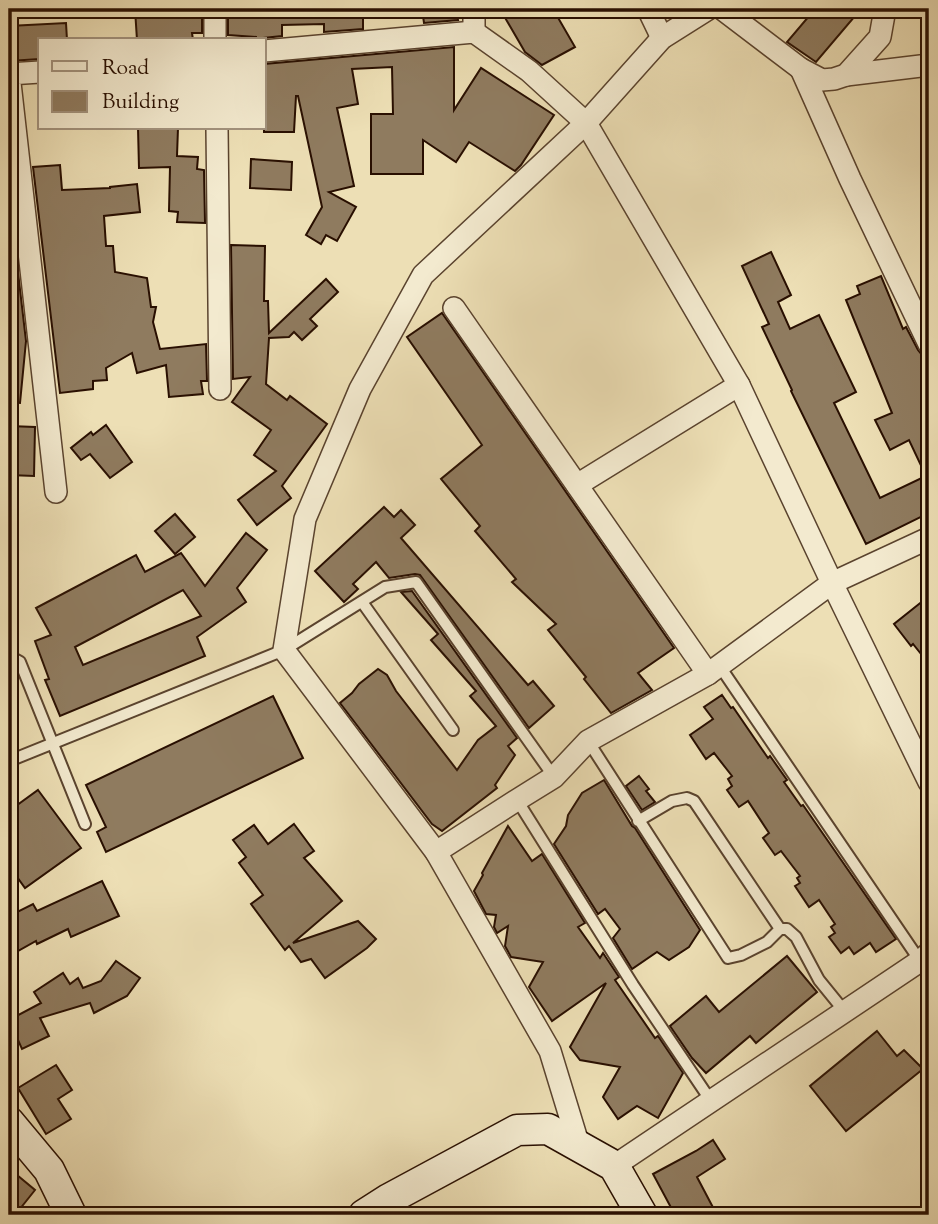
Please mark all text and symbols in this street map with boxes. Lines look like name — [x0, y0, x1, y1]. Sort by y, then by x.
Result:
legend — [38, 38, 266, 130]
text: Road — [102, 54, 149, 84]
text: Building — [102, 88, 179, 118]

